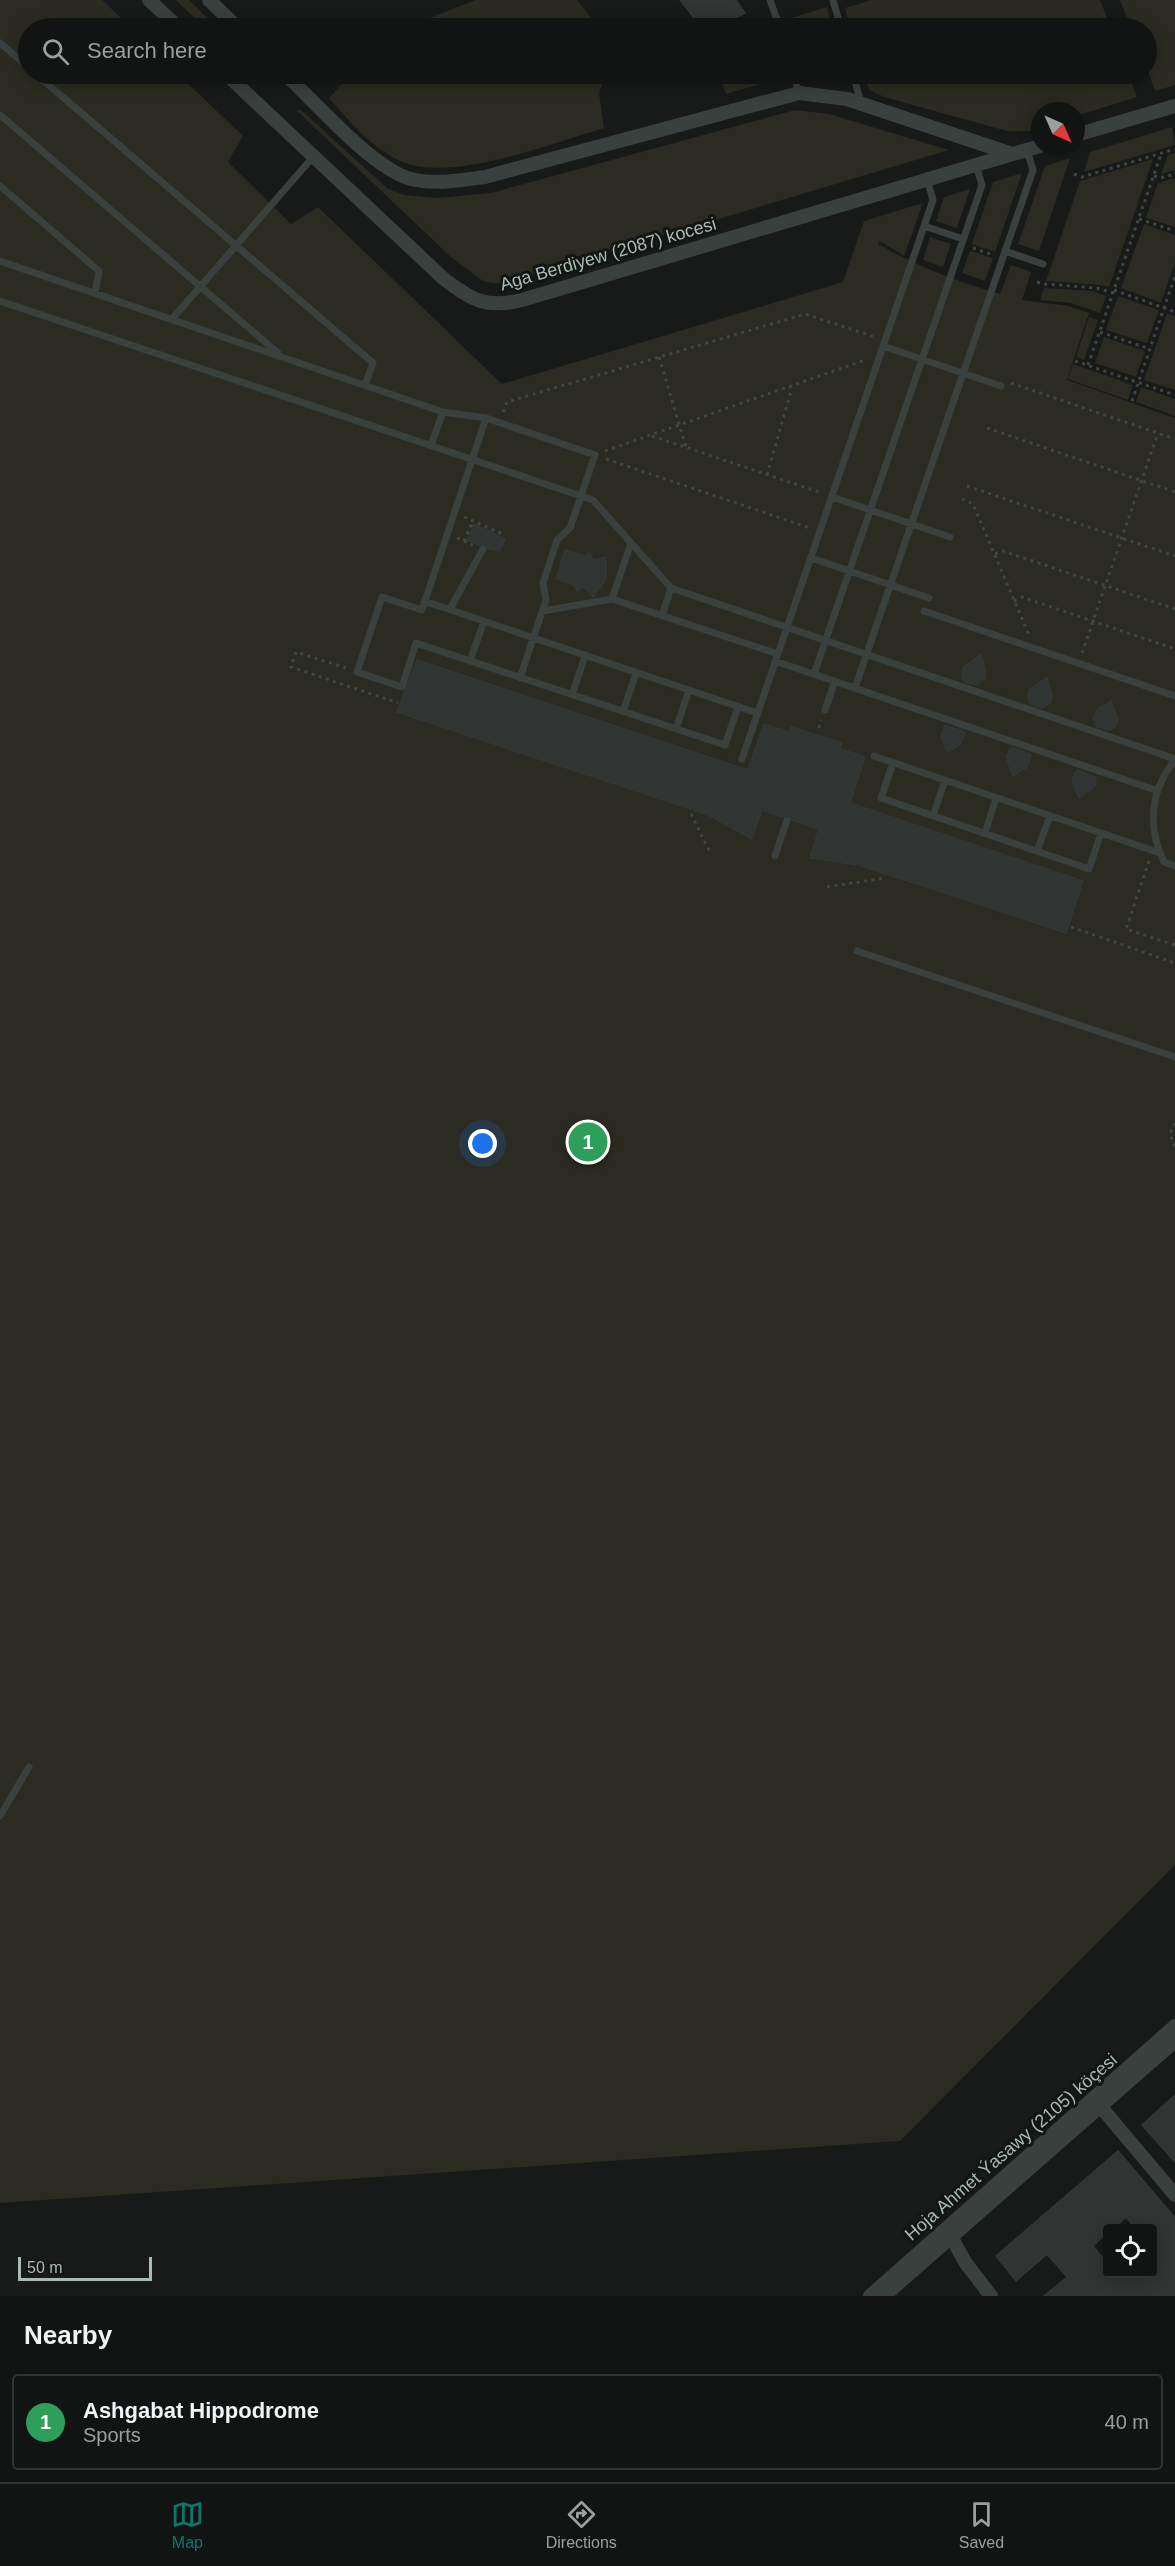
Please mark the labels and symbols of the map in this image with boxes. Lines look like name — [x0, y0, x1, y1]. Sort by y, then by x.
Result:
north arrow — [1031, 102, 1085, 156]
street label: Aga Berdiyew (2087) kocesi — [498, 213, 718, 295]
pin: 1 — [568, 1120, 608, 1164]
your location — [468, 1129, 497, 1158]
street label: Hoja Ahmet Ýasawy (2105) köçesi — [901, 2050, 1121, 2244]
scale bar — [18, 2254, 152, 2282]

